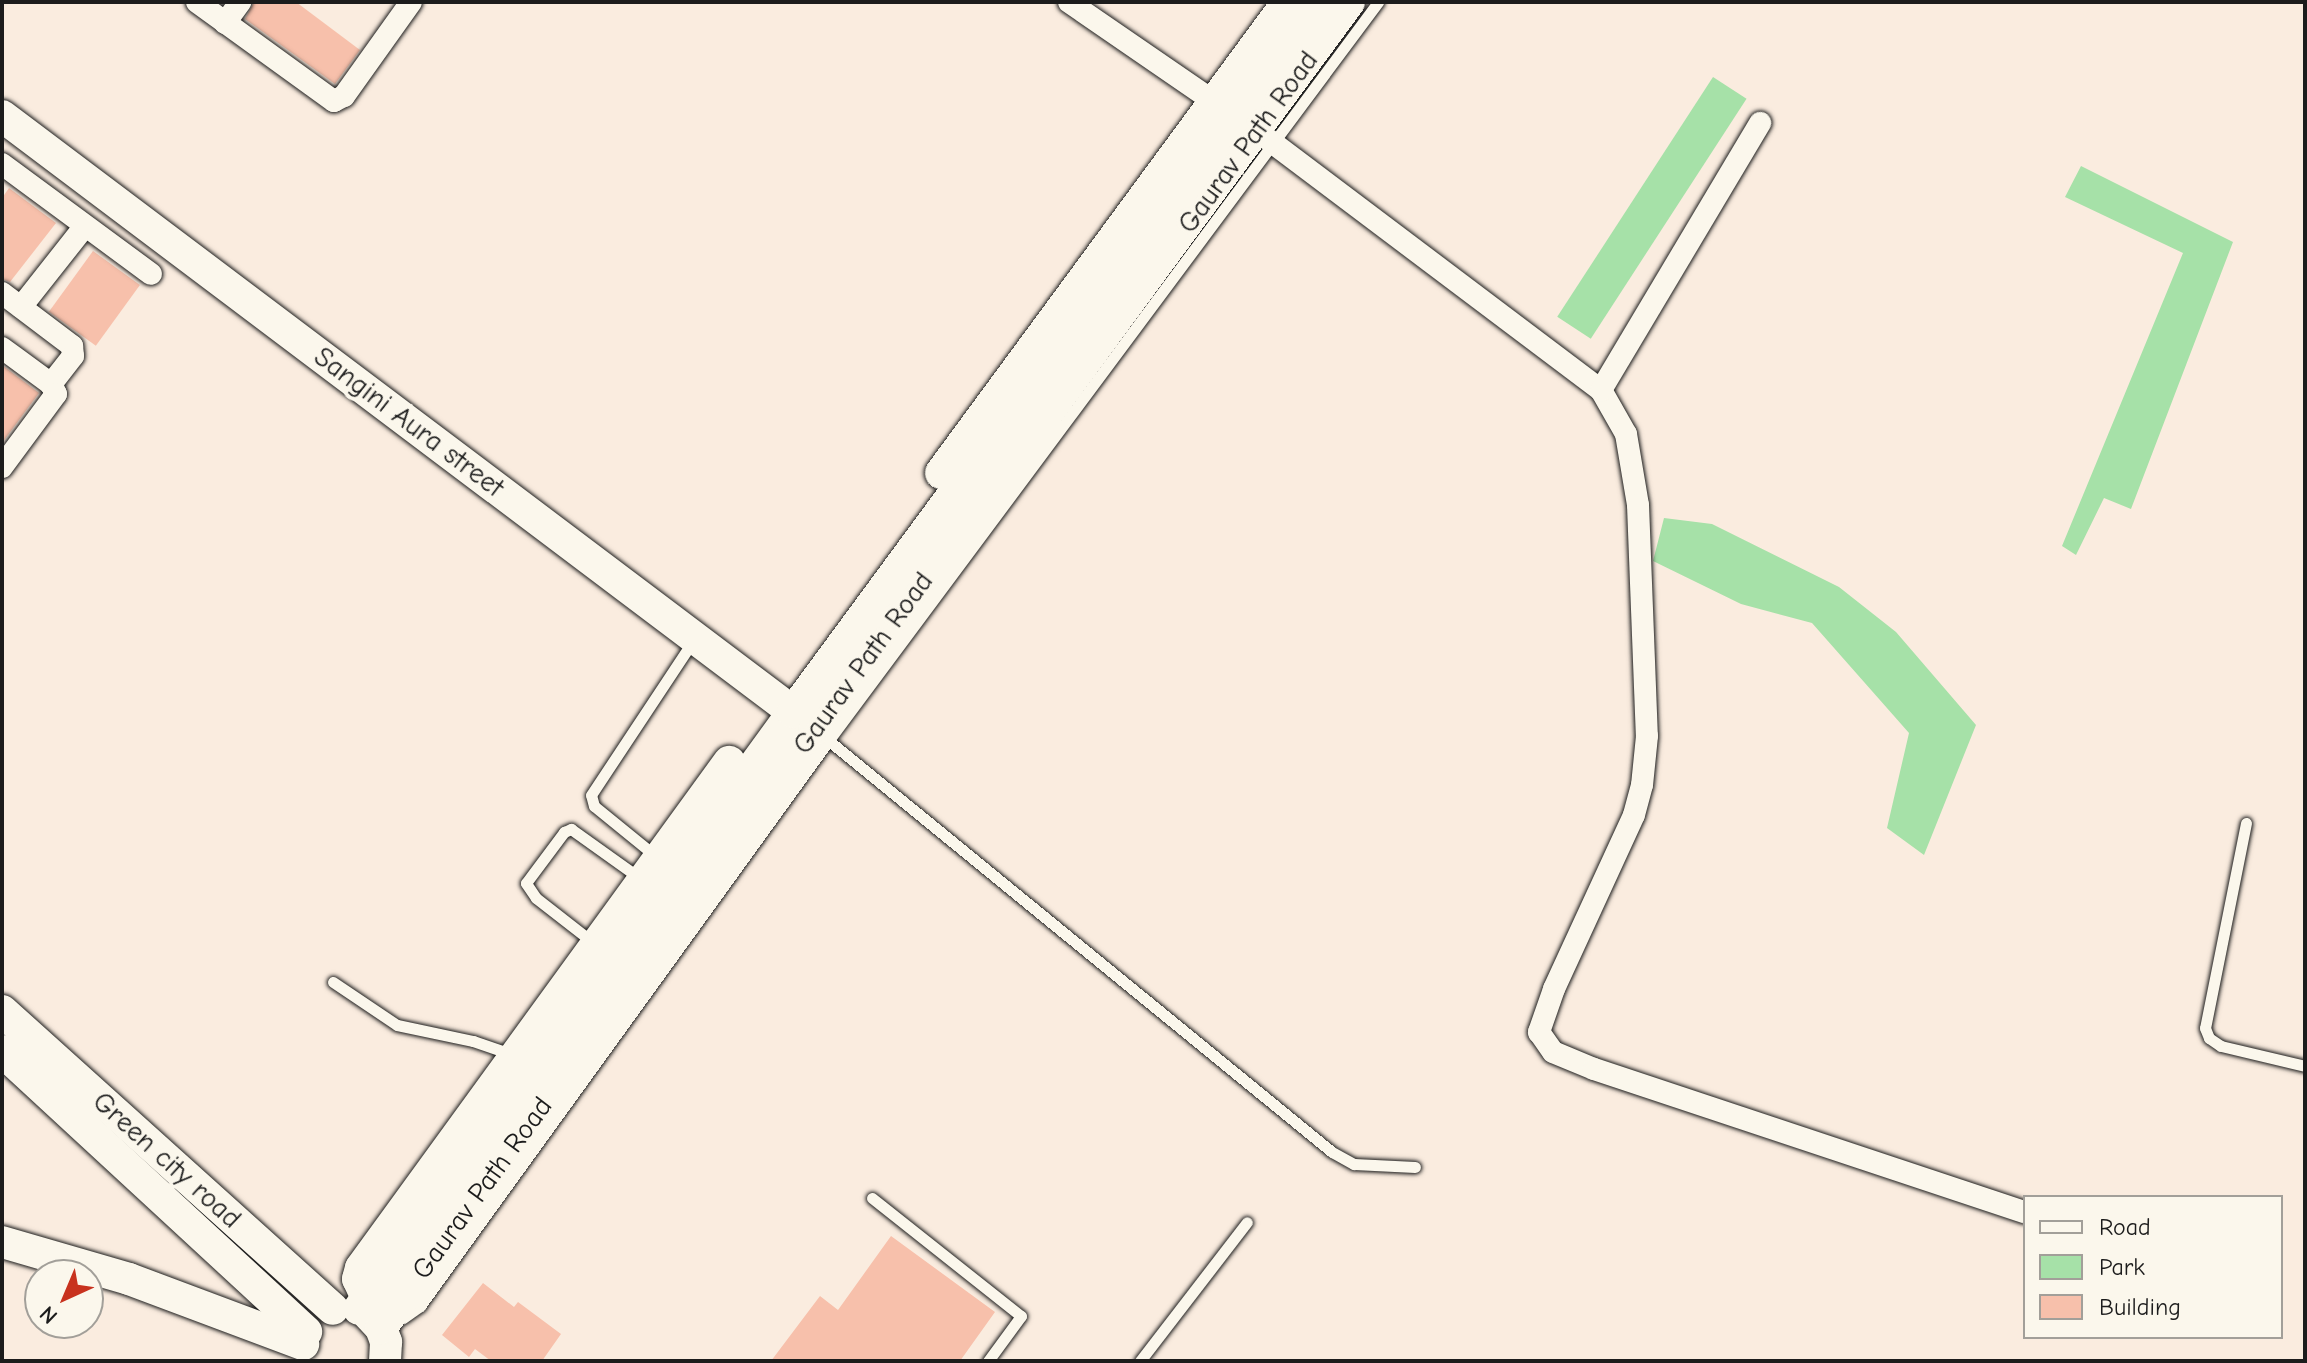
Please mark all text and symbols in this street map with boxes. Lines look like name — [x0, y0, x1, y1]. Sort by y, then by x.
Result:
street label: Gaurav Path Road — [1171, 44, 1325, 240]
street label: Sangini Aura street — [307, 340, 511, 504]
street label: Gaurav Path Road — [786, 565, 940, 761]
street label: Green city road — [86, 1085, 248, 1235]
street label: Gaurav Path Road — [405, 1090, 559, 1286]
legend — [2023, 1195, 2283, 1339]
text: Road — [2099, 1213, 2151, 1241]
text: Park — [2099, 1253, 2145, 1281]
north arrow — [24, 1259, 104, 1339]
text: Building — [2099, 1293, 2181, 1321]
text: N — [35, 1300, 63, 1329]

